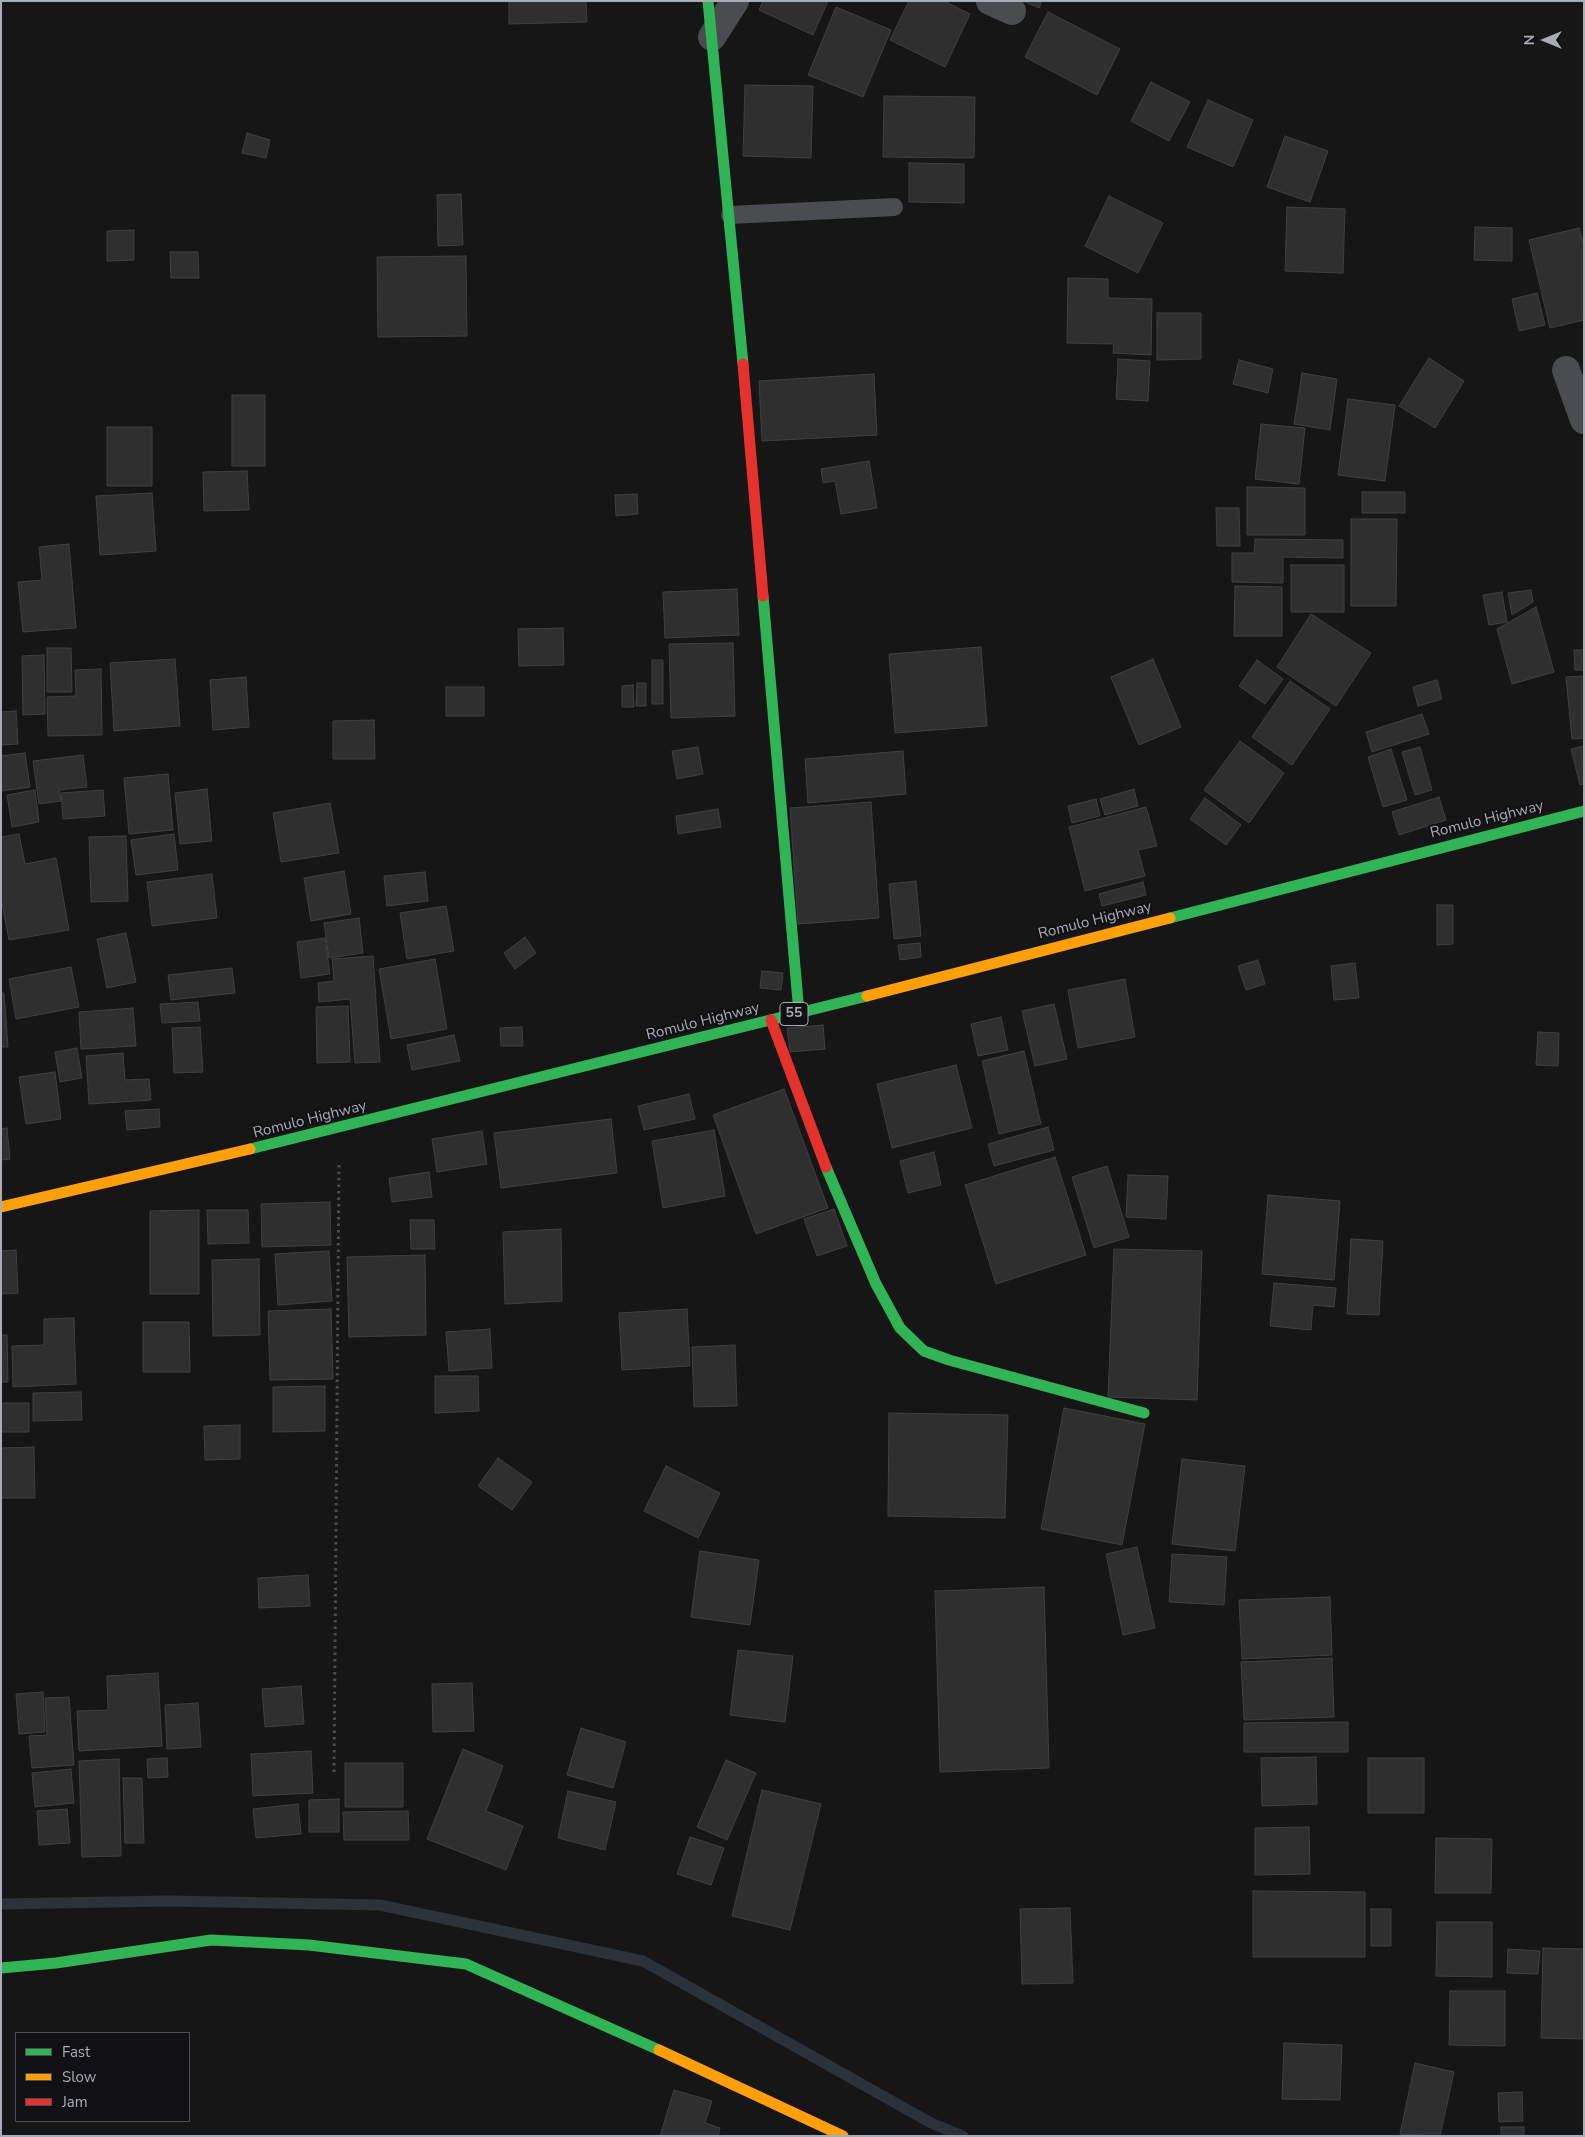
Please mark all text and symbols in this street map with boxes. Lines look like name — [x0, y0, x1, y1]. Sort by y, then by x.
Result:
north arrow — [1520, 15, 1570, 65]
text: N — [1520, 35, 1539, 45]
street label: Romulo Highway — [1428, 797, 1546, 843]
street label: Romulo Highway — [1036, 898, 1154, 944]
street label: Romulo Highway — [644, 999, 762, 1045]
road number: 55 — [780, 1002, 808, 1026]
street label: Romulo Highway — [251, 1097, 369, 1143]
legend — [15, 2032, 190, 2122]
text: Fast — [62, 2042, 90, 2062]
text: Slow — [62, 2067, 96, 2087]
text: Jam — [62, 2092, 88, 2112]

